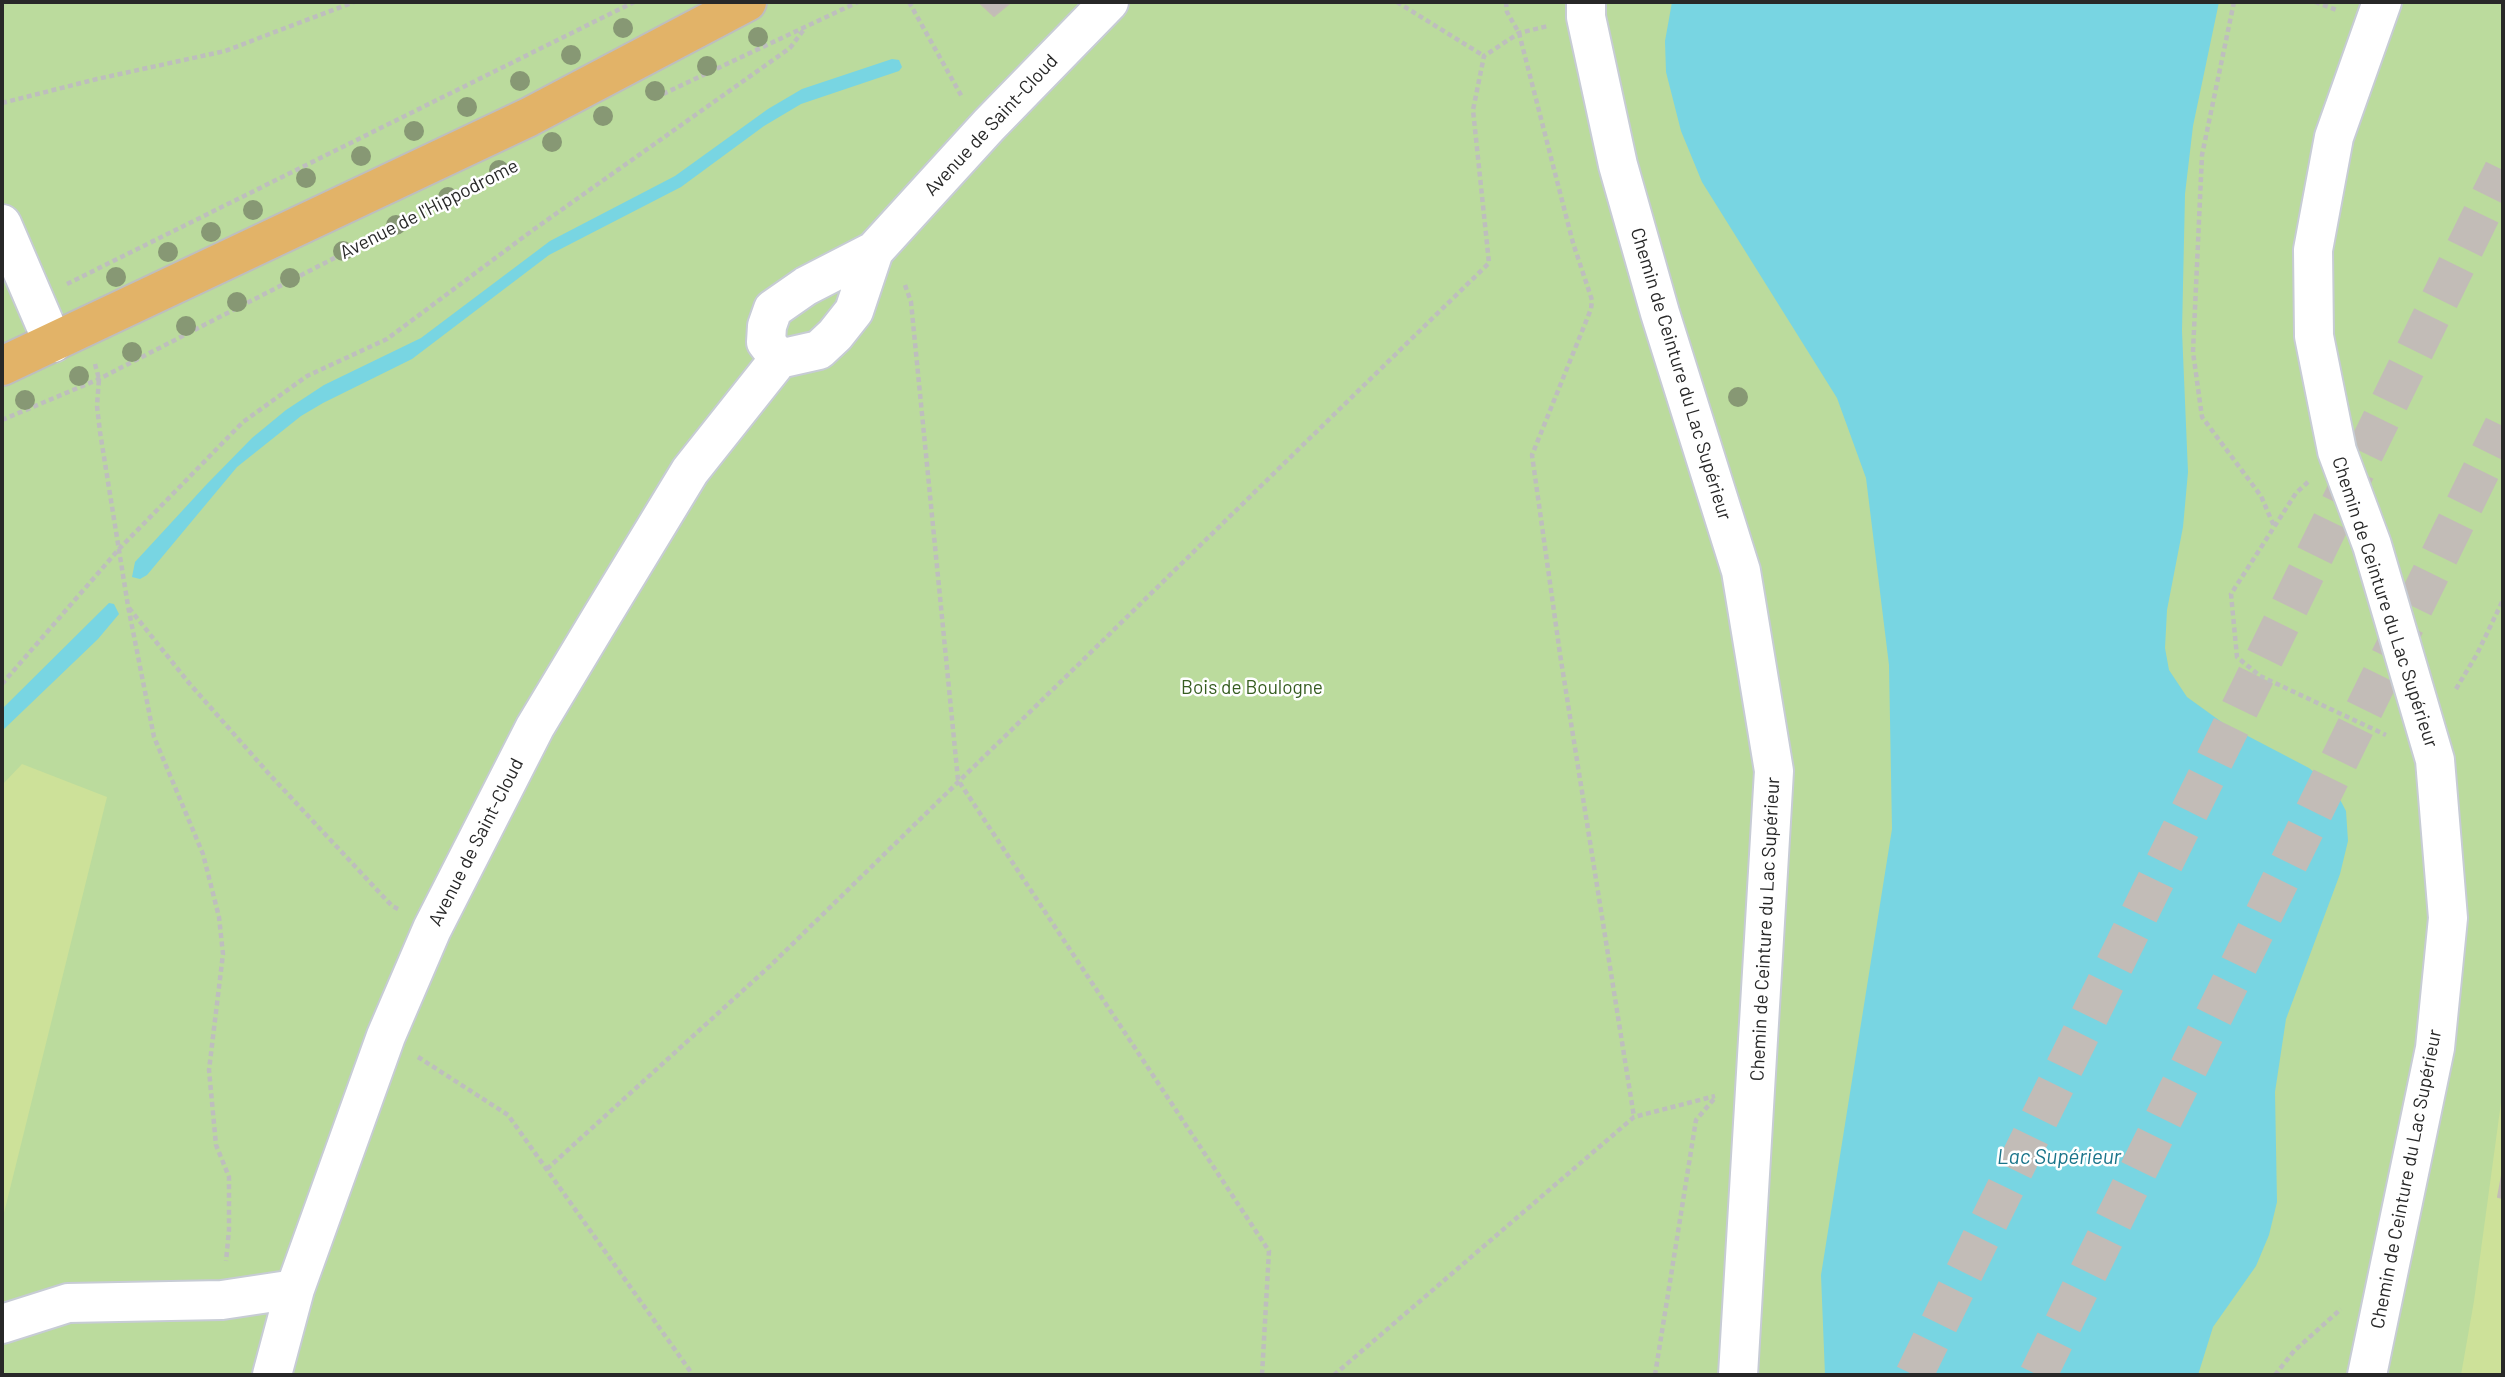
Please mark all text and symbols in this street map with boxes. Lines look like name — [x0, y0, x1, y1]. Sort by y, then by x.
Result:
street label: Avenue de Saint-Cloud — [919, 49, 1063, 201]
street label: Avenue de l'Hippodrome — [336, 154, 522, 264]
street label: Chemin de Ceinture du Lac Supérieur — [1626, 225, 1736, 523]
street label: Chemin de Ceinture du Lac Supérieur — [2327, 454, 2443, 750]
park label: Bois de Boulogne — [1181, 677, 1323, 699]
street label: Avenue de Saint-Cloud — [424, 754, 528, 930]
street label: Chemin de Ceinture du Lac Supérieur — [1746, 776, 1784, 1082]
street label: Chemin de Ceinture du Lac Supérieur — [2366, 1027, 2446, 1331]
water label: Lac Supérieur — [1997, 1144, 2121, 1170]

